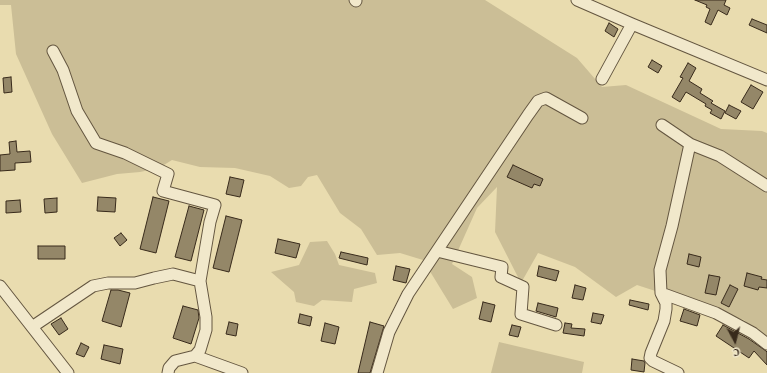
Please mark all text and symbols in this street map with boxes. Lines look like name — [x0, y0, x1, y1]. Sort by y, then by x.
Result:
north arrow — [715, 321, 755, 361]
text: С — [732, 345, 741, 361]

